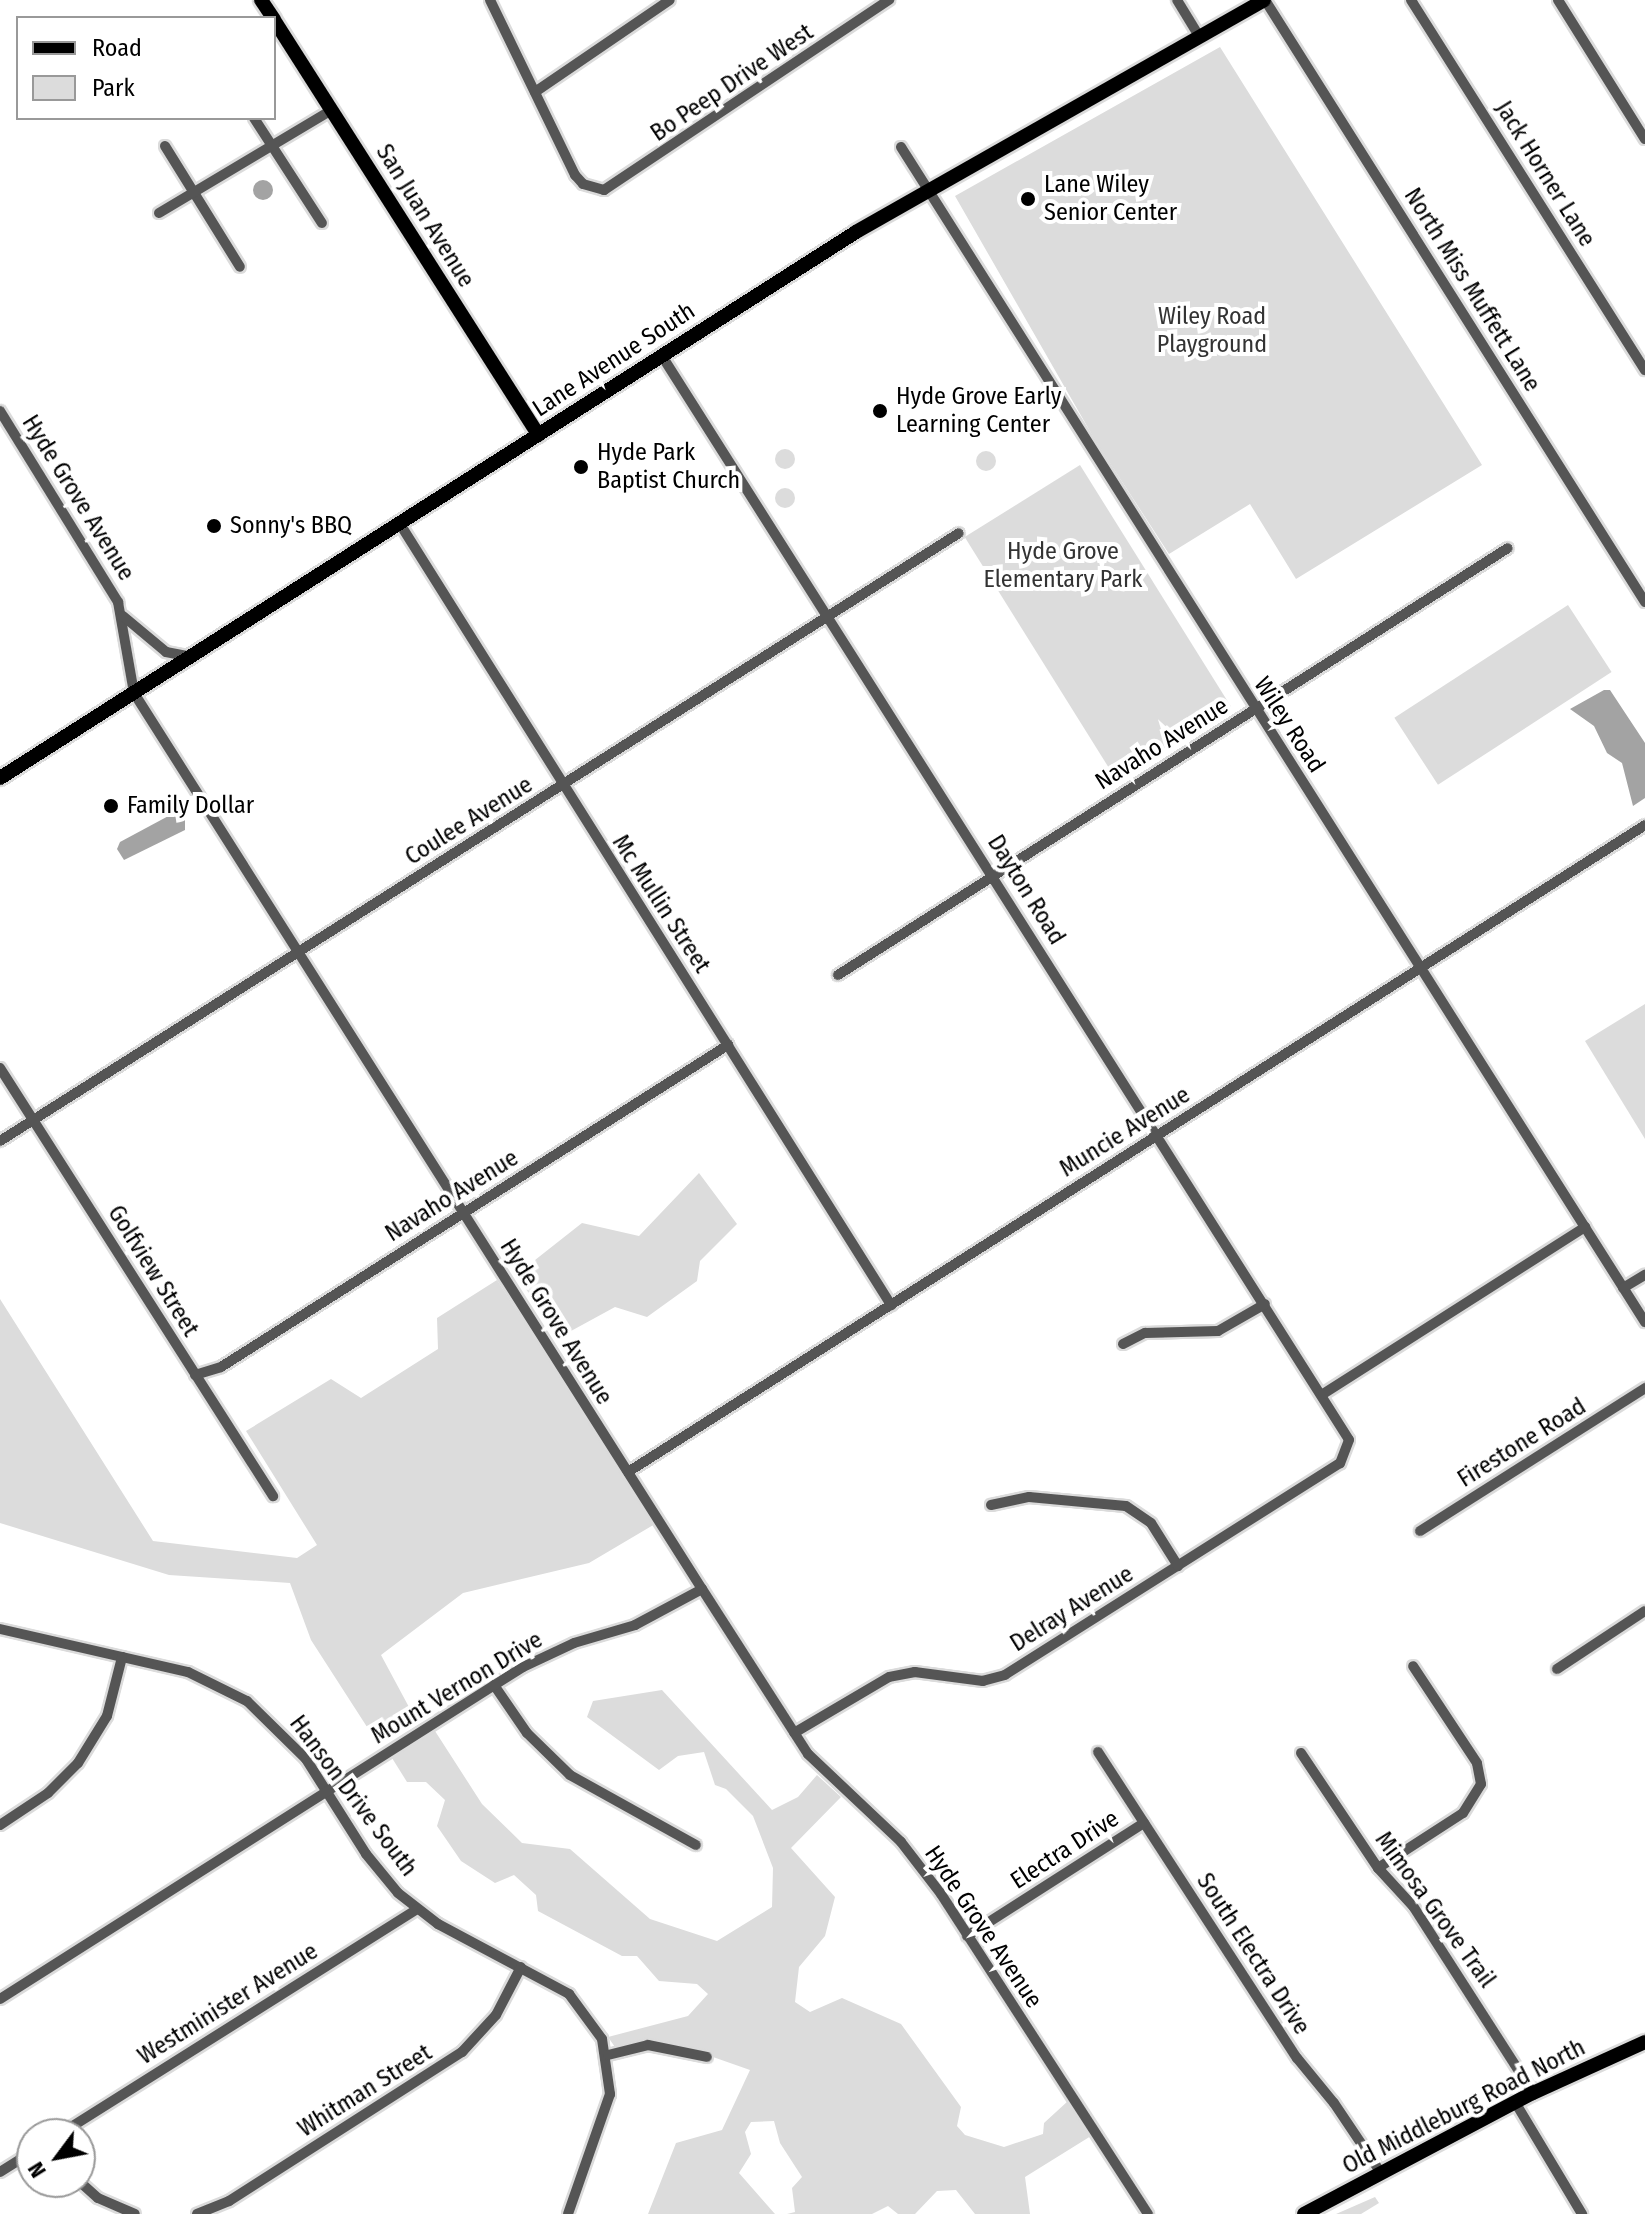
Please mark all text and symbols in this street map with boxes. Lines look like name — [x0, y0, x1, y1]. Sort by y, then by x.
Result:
legend — [16, 16, 276, 120]
street label: Bo Peep Drive West — [645, 18, 819, 148]
text: Road — [92, 34, 142, 62]
text: Park — [92, 74, 135, 102]
street label: Jack Horner Lane — [1489, 96, 1601, 252]
street label: San Juan Avenue — [370, 139, 480, 293]
place label: Lane Wiley Senior Center — [1044, 171, 1177, 227]
street label: North Miss Muffett Lane — [1398, 183, 1546, 397]
marker: Lane Wiley Senior Center — [1019, 190, 1037, 208]
street label: Lane Avenue South — [527, 297, 701, 423]
park label: Wiley Road Playground — [1157, 303, 1267, 359]
place label: Hyde Grove Early Learning Center — [896, 383, 1061, 439]
marker: Hyde Grove Early Learning Center — [871, 402, 889, 420]
street label: Hyde Grove Avenue — [16, 410, 140, 586]
place label: Hyde Park Baptist Church — [597, 439, 740, 495]
marker: Hyde Park Baptist Church — [572, 458, 590, 476]
place label: Sonny's BBQ — [230, 512, 352, 540]
marker: Sonny's BBQ — [205, 517, 223, 535]
park label: Hyde Grove Elementary Park — [984, 538, 1142, 594]
street label: Wiley Road — [1247, 672, 1331, 778]
street label: Navaho Avenue — [1090, 692, 1234, 796]
street label: Coulee Avenue — [400, 770, 538, 872]
place label: Family Dollar — [127, 792, 254, 820]
marker: Family Dollar — [102, 797, 120, 815]
street label: Mc Mullin Street — [606, 830, 716, 978]
street label: Dayton Road — [981, 830, 1071, 950]
street label: Muncie Avenue — [1055, 1081, 1195, 1183]
street label: Navaho Avenue — [380, 1144, 524, 1248]
street label: Golfview Street — [101, 1200, 205, 1342]
street label: Hyde Grove Avenue — [494, 1234, 618, 1410]
street label: Firestone Road — [1453, 1392, 1591, 1494]
street label: Delray Avenue — [1005, 1560, 1139, 1658]
street label: Mount Vernon Drive — [366, 1626, 548, 1750]
street label: Hanson Drive South — [283, 1710, 423, 1882]
street label: Electra Drive — [1006, 1804, 1124, 1896]
street label: Mimosa Grove Trail — [1369, 1826, 1501, 1994]
street label: Hyde Grove Avenue — [918, 1840, 1048, 2014]
street label: South Electra Drive — [1190, 1868, 1316, 2040]
street label: Westminister Avenue — [133, 1937, 323, 2071]
street label: Old Middleburg Road North — [1338, 2033, 1590, 2181]
street label: Whitman Street — [293, 2039, 437, 2143]
north arrow — [16, 2118, 96, 2198]
text: N — [22, 2157, 52, 2183]

